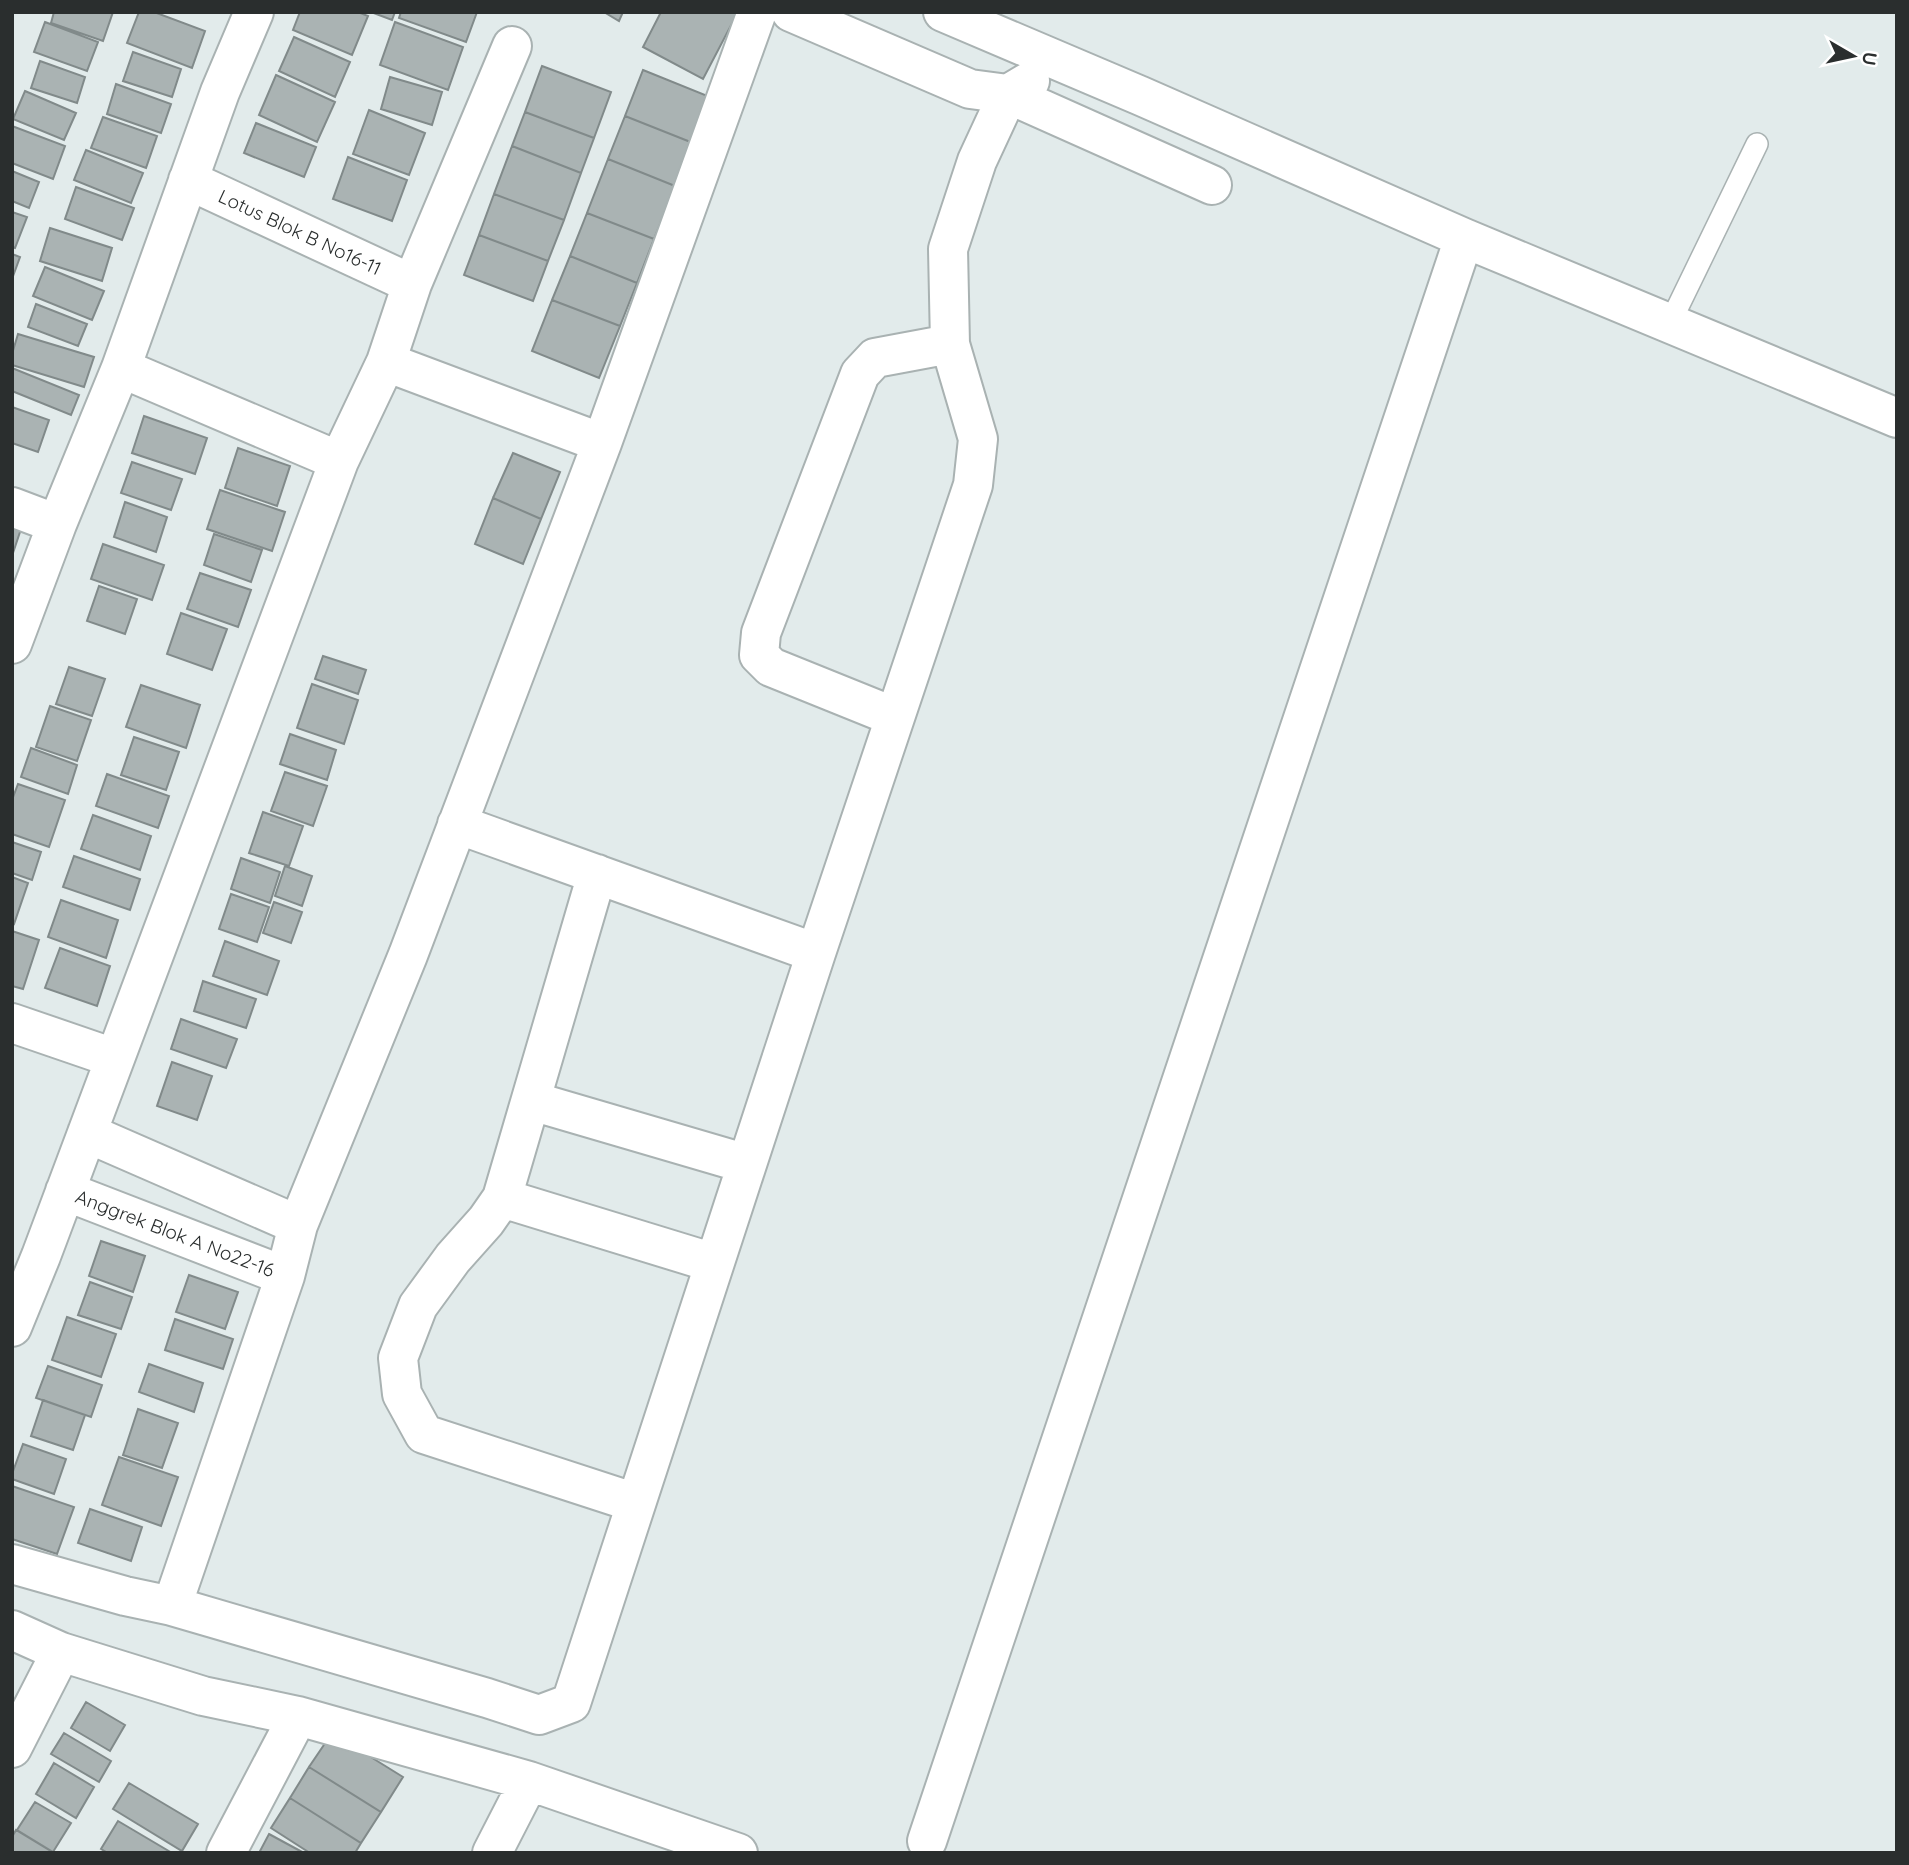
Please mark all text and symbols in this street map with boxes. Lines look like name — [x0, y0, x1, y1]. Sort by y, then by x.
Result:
north arrow — [1818, 21, 1888, 91]
text: U — [1857, 50, 1883, 67]
street label: Lotus Blok B No16-11 — [215, 184, 385, 280]
street label: Anggrek Blok A No22-16 — [72, 1184, 278, 1282]

